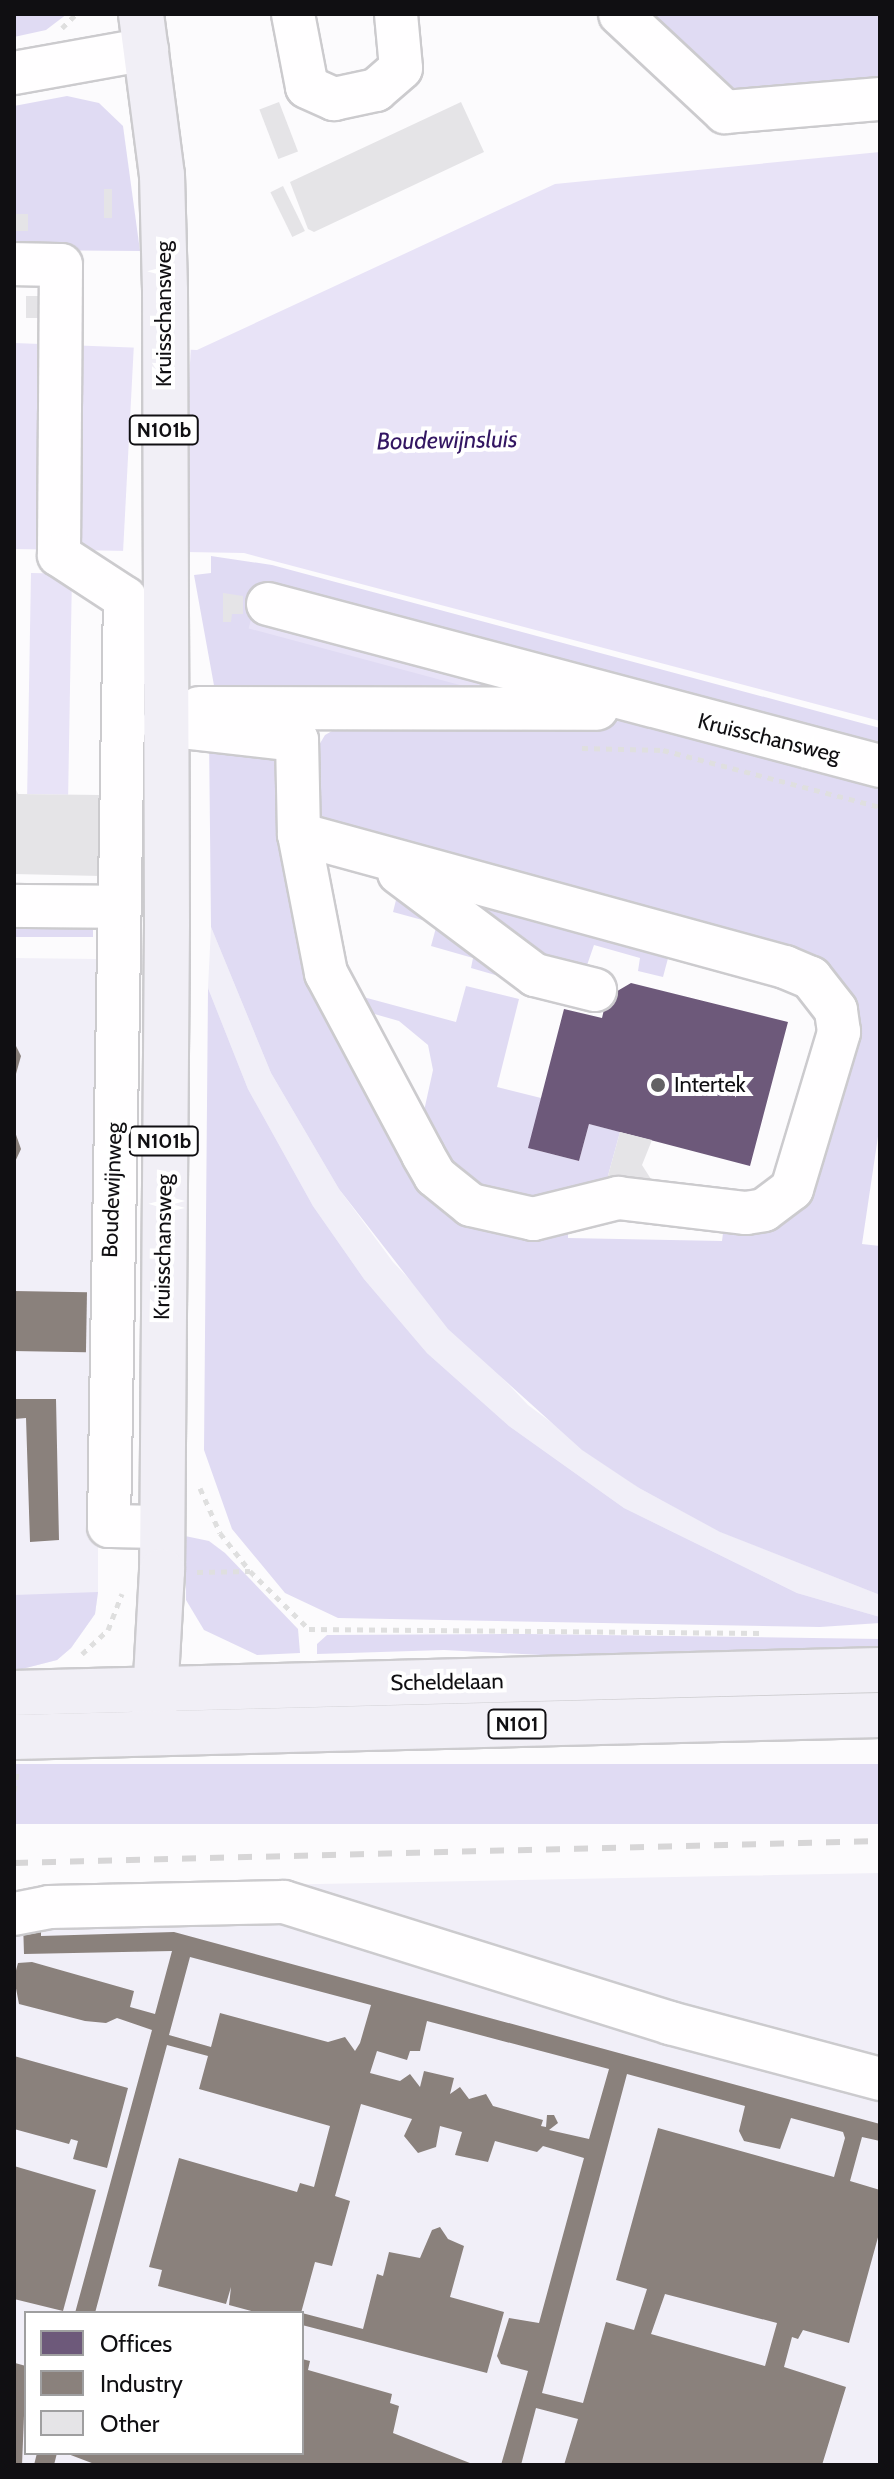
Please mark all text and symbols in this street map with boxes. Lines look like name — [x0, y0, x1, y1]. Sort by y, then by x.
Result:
street label: Kruisschansweg — [151, 241, 177, 387]
road number: N101b — [128, 414, 200, 446]
water label: Boudewijnsluis — [376, 424, 518, 456]
street label: Kruisschansweg — [695, 708, 843, 768]
place label: Intertek — [674, 1072, 746, 1098]
marker: Intertek — [649, 1076, 667, 1094]
street label: Boudewijnweg — [96, 1122, 128, 1258]
road number: N101b — [128, 1125, 200, 1157]
street label: Kruisschansweg — [149, 1174, 177, 1320]
street label: Scheldelaan — [390, 1668, 504, 1696]
road number: N101 — [487, 1708, 547, 1740]
legend — [24, 2311, 304, 2455]
text: Offices — [100, 2329, 172, 2358]
text: Industry — [100, 2369, 183, 2398]
text: Other — [100, 2409, 159, 2438]

